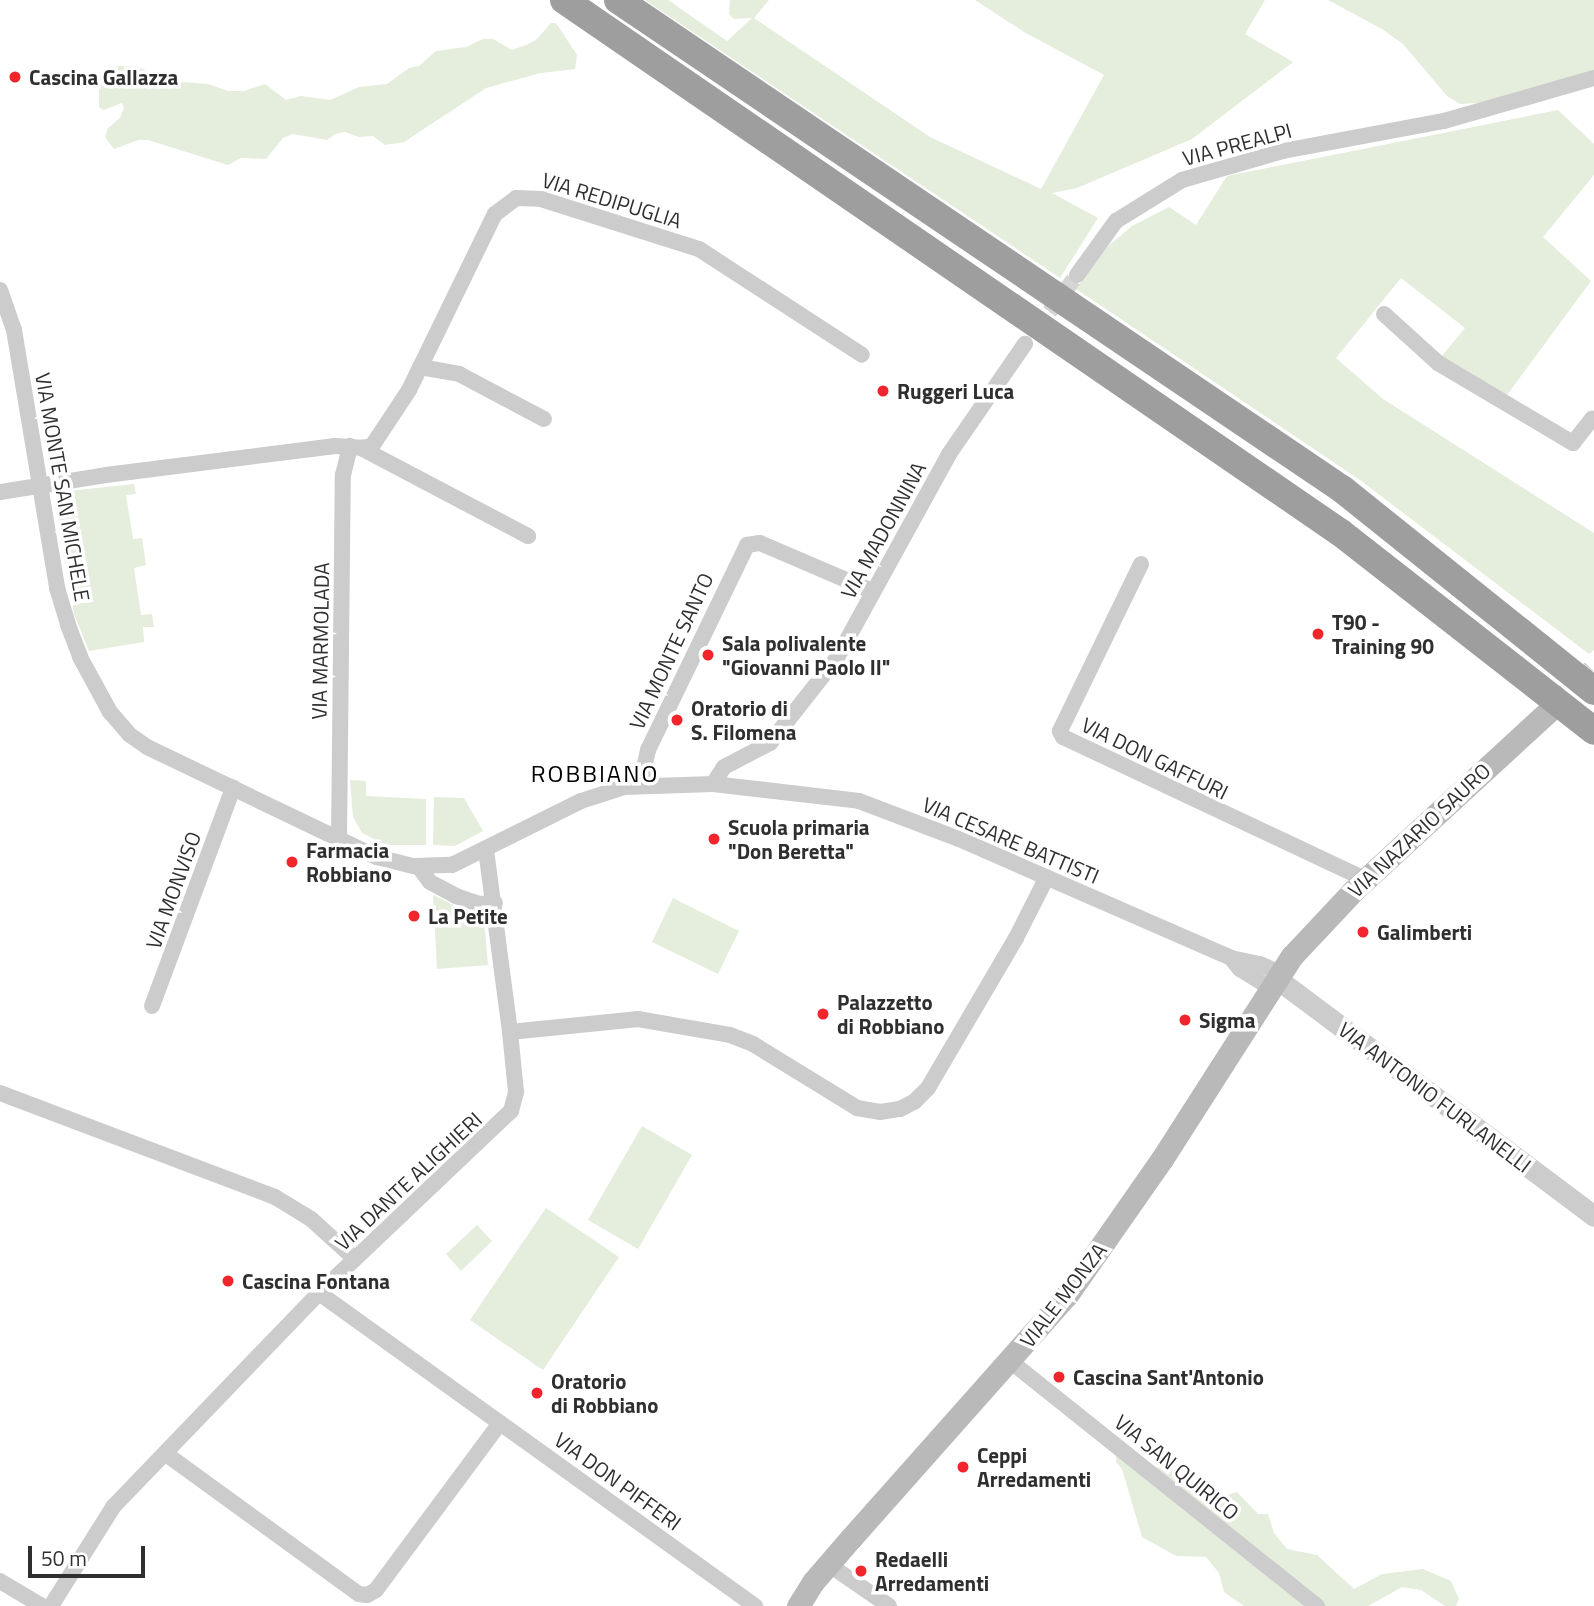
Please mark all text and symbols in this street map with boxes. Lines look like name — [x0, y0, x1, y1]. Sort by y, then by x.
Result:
place label: Cascina Gallazza — [29, 64, 178, 90]
marker: Cascina Gallazza — [7, 69, 23, 85]
street label: VIA PREALPI — [1180, 117, 1294, 171]
street label: VIA REDIPUGLIA — [539, 167, 685, 233]
street label: VIA MONTE SAN MICHELE — [30, 371, 96, 603]
place label: Ruggeri Luca — [897, 378, 1014, 404]
marker: Ruggeri Luca — [875, 383, 891, 399]
street label: VIA MADONNINA — [835, 457, 931, 603]
street label: VIA MARMOLADA — [306, 562, 334, 720]
street label: VIA MONTE SANTO — [624, 569, 718, 733]
place label: T90 - Training 90 — [1332, 609, 1434, 659]
marker: T90 - Training 90 — [1310, 626, 1326, 642]
place label: Sala polivalente "Giovanni Paolo II" — [722, 630, 891, 680]
marker: Sala polivalente "Giovanni Paolo II" — [700, 647, 716, 663]
place label: Oratorio di S. Filomena — [691, 695, 797, 745]
marker: Oratorio di S. Filomena — [669, 712, 685, 728]
street label: VIA DON GAFFURI — [1078, 712, 1232, 804]
street label: VIA NAZARIO SAURO — [1343, 758, 1495, 902]
district label: ROBBIANO — [532, 760, 658, 788]
street label: VIA CESARE BATTISTI — [919, 791, 1103, 889]
place label: Scuola primaria "Don Beretta" — [728, 814, 870, 864]
street label: VIA MONVISO — [140, 828, 206, 952]
marker: Scuola primaria "Don Beretta" — [706, 831, 722, 847]
place label: Farmacia Robbiano — [306, 837, 392, 887]
marker: Farmacia Robbiano — [284, 854, 300, 870]
place label: La Petite — [428, 903, 508, 929]
marker: La Petite — [406, 908, 422, 924]
place label: Galimberti — [1377, 919, 1472, 945]
marker: Galimberti — [1355, 924, 1371, 940]
place label: Palazzetto di Robbiano — [837, 989, 944, 1039]
marker: Palazzetto di Robbiano — [815, 1006, 831, 1022]
place label: Sigma — [1199, 1007, 1255, 1033]
marker: Sigma — [1177, 1012, 1193, 1028]
street label: VIA ANTONIO FURLANELLI — [1334, 1016, 1536, 1178]
street label: VIA DANTE ALIGHIERI — [329, 1106, 487, 1256]
street label: VIALE MONZA — [1014, 1238, 1112, 1352]
place label: Cascina Fontana — [242, 1268, 390, 1294]
marker: Cascina Fontana — [220, 1273, 236, 1289]
place label: Cascina Sant'Antonio — [1073, 1364, 1264, 1390]
place label: Oratorio di Robbiano — [551, 1368, 658, 1418]
marker: Cascina Sant'Antonio — [1051, 1369, 1067, 1385]
marker: Oratorio di Robbiano — [529, 1385, 545, 1401]
street label: VIA SAN QUIRICO — [1110, 1409, 1244, 1525]
street label: VIA DON PIFFERI — [550, 1427, 686, 1535]
place label: Ceppi Arredamenti — [977, 1442, 1091, 1492]
marker: Ceppi Arredamenti — [955, 1459, 971, 1475]
scale bar — [32, 1532, 149, 1576]
text: 50 m — [41, 1542, 87, 1574]
place label: Redaelli Arredamenti — [875, 1546, 989, 1596]
marker: Redaelli Arredamenti — [853, 1563, 869, 1579]

